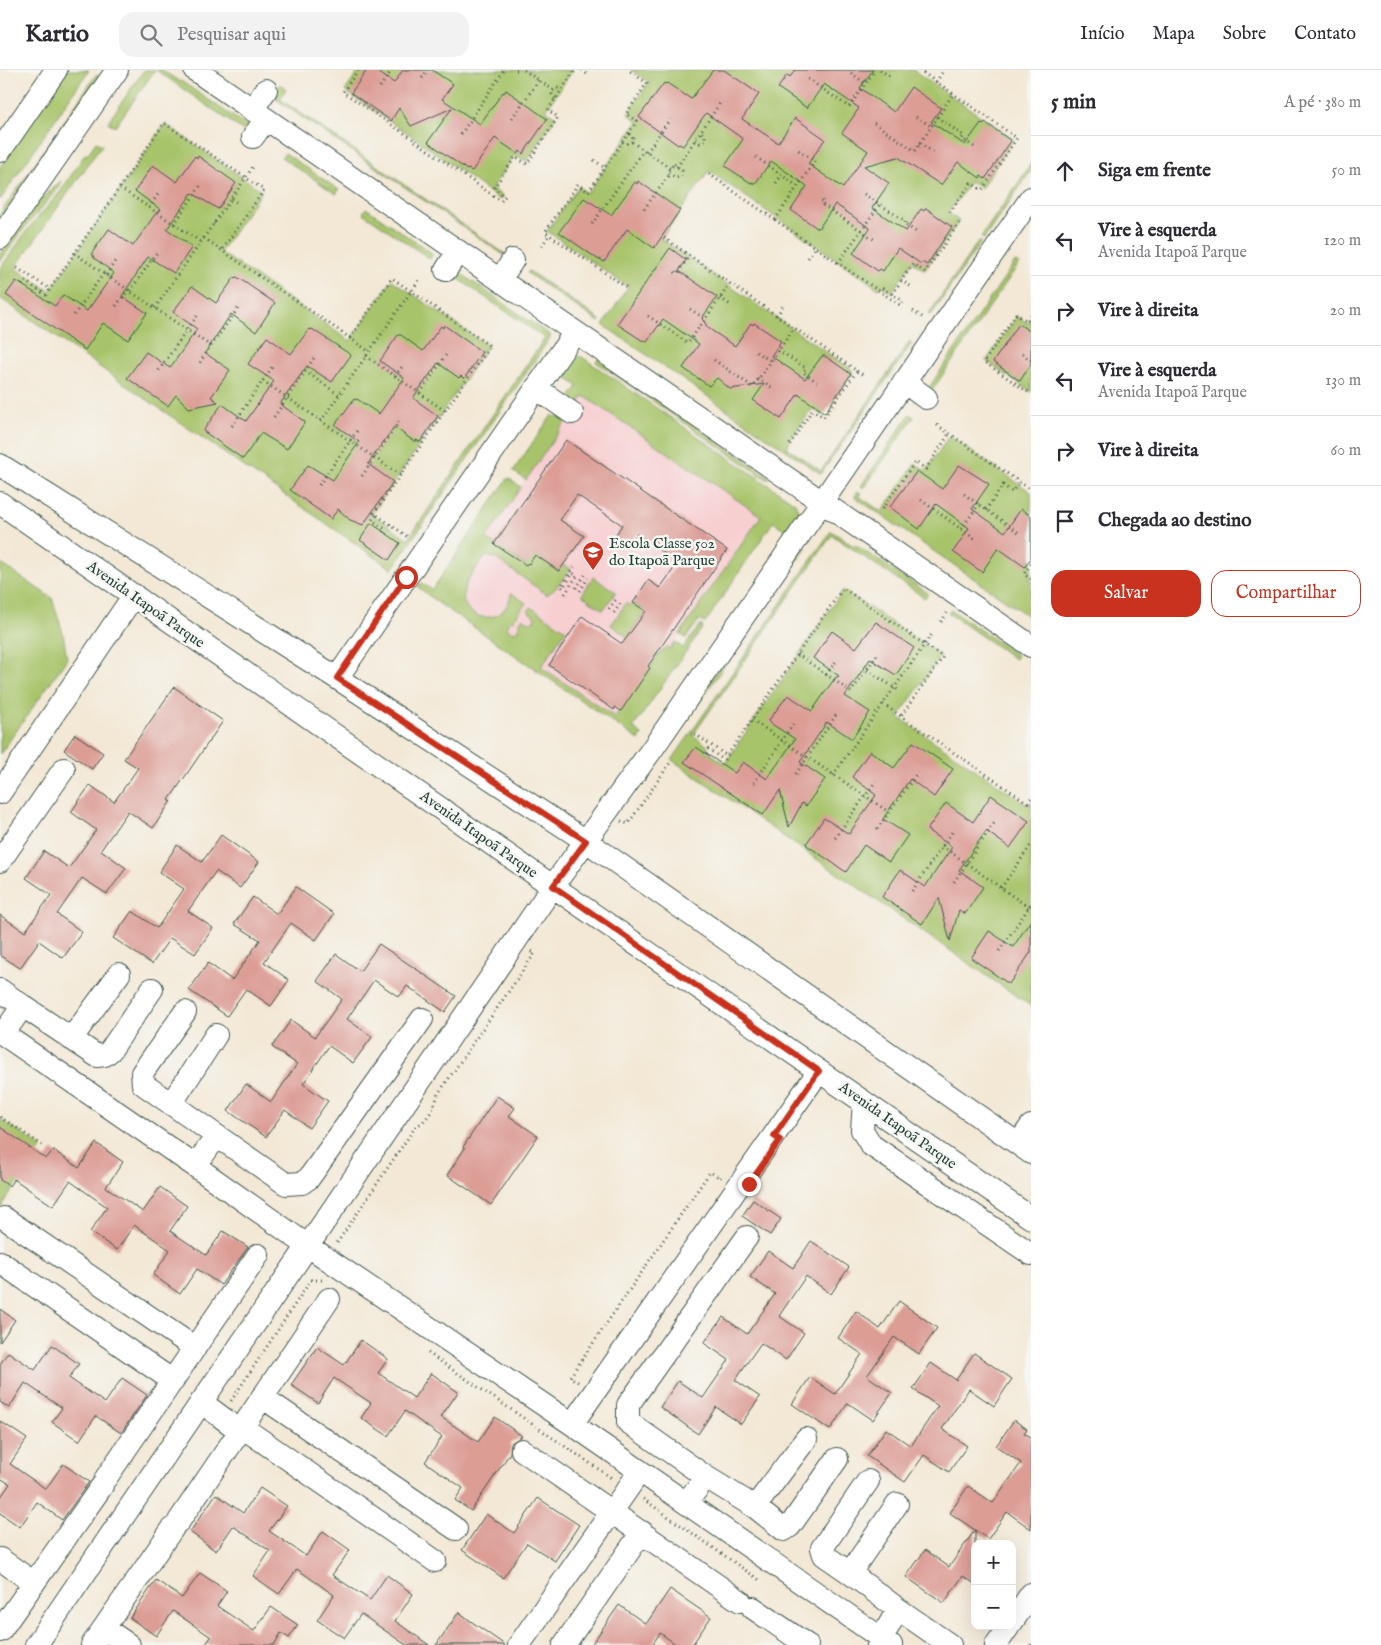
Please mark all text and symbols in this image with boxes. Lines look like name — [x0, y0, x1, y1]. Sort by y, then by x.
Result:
search box — [119, 12, 469, 57]
text: Kartio — [25, 19, 89, 50]
icon: search — [137, 21, 165, 49]
text: Pesquisar aqui — [177, 23, 286, 47]
text: Início — [1080, 23, 1125, 46]
text: Mapa — [1153, 23, 1195, 46]
text: Sobre — [1223, 23, 1266, 46]
text: Contato — [1294, 23, 1356, 46]
text: 5 min — [1051, 89, 1096, 116]
text: A pé · 380 m — [1284, 93, 1361, 113]
icon: ahead — [1051, 157, 1079, 185]
text: Siga em frente — [1098, 159, 1211, 183]
text: 50 m — [1332, 161, 1361, 181]
text: Vire à esquerda — [1098, 219, 1216, 243]
icon: left — [1051, 227, 1079, 255]
text: 120 m — [1324, 231, 1361, 251]
text: Avenida Itapoã Parque — [1098, 243, 1247, 263]
icon: right — [1051, 297, 1079, 325]
text: Vire à direita — [1098, 299, 1198, 323]
text: 20 m — [1330, 301, 1361, 321]
text: Vire à esquerda — [1098, 359, 1216, 383]
icon: left — [1051, 367, 1079, 395]
text: 130 m — [1325, 371, 1361, 391]
text: Avenida Itapoã Parque — [1098, 383, 1247, 403]
icon: right — [1051, 437, 1079, 465]
text: Vire à direita — [1098, 439, 1198, 463]
text: 60 m — [1331, 441, 1361, 461]
icon: arrive — [1051, 507, 1079, 535]
text: Chegada ao destino — [1098, 509, 1251, 533]
place label: Escola Classe 502 do Itapoã Parque — [609, 534, 715, 570]
school or university icon: Escola Classe 502 do Itapoã Parque — [581, 540, 605, 571]
street label: Avenida Itapoã Parque — [82, 556, 208, 652]
route start — [395, 566, 418, 589]
button: Salvar — [1051, 570, 1201, 617]
button: Compartilhar — [1211, 570, 1361, 617]
street label: Avenida Itapoã Parque — [415, 786, 541, 882]
street label: Avenida Itapoã Parque — [834, 1077, 960, 1173]
route end — [738, 1173, 761, 1196]
map controls — [971, 1540, 1016, 1630]
button: + — [971, 1540, 1016, 1585]
button: − — [971, 1585, 1016, 1630]

